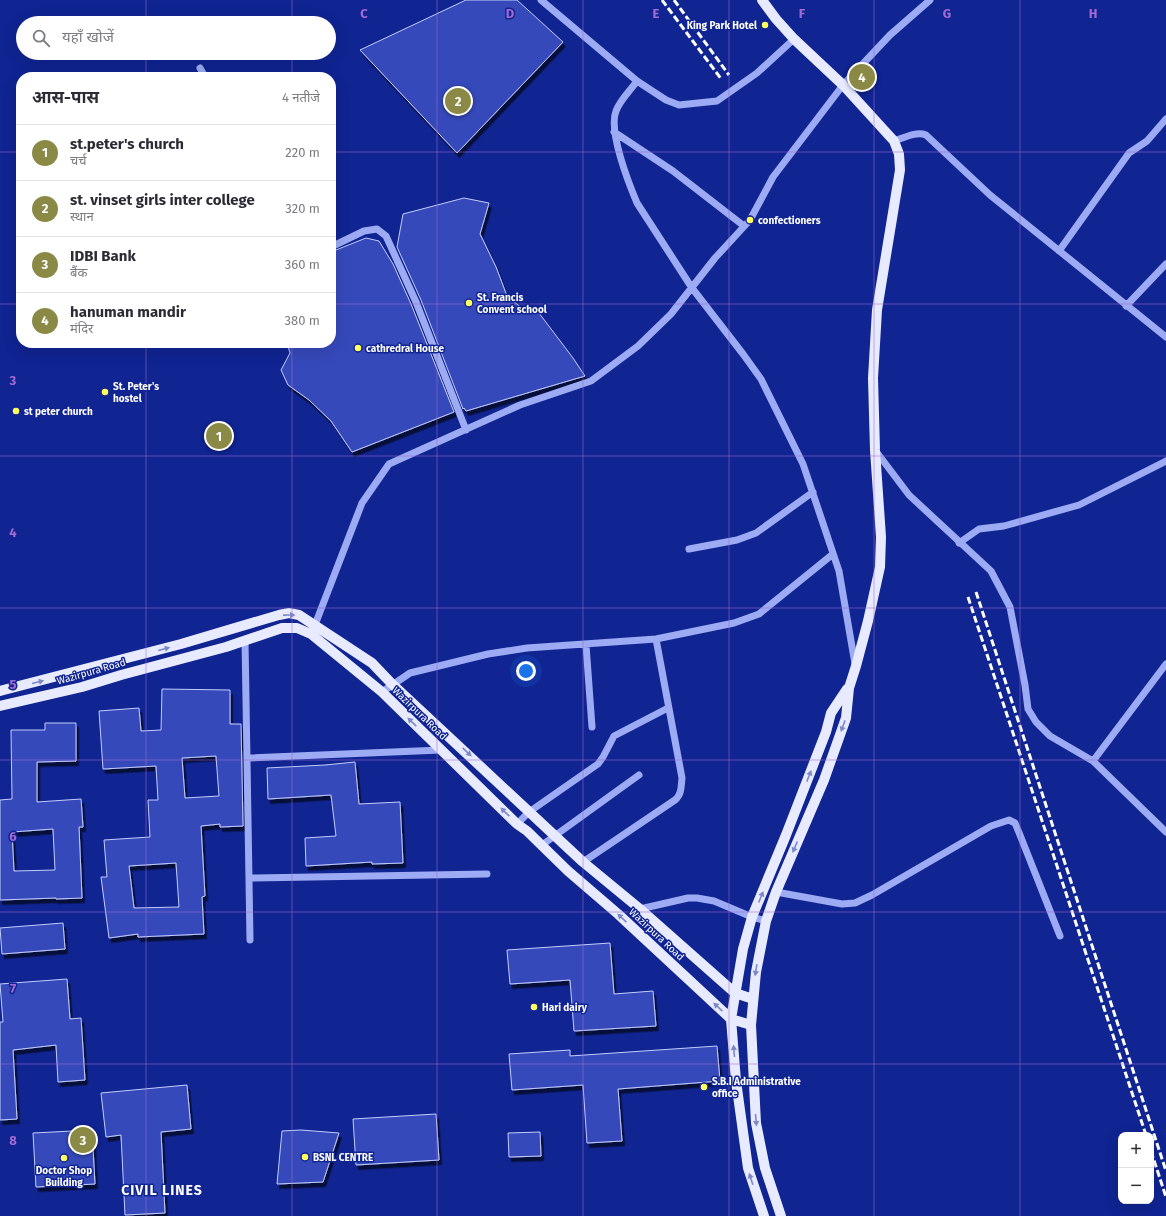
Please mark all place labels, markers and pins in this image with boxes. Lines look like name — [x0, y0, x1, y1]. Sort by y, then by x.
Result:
place label: King Park Hotel — [687, 20, 757, 32]
marker: King Park Hotel — [760, 20, 770, 30]
pin: 4 — [849, 62, 875, 92]
pin: 2 — [445, 86, 471, 116]
marker: confectioners — [745, 215, 755, 225]
place label: confectioners — [758, 215, 821, 227]
place label: St. Francis Convent school — [477, 292, 547, 316]
marker: St. Francis Convent school — [464, 298, 474, 308]
marker: cathredral House — [353, 343, 363, 353]
place label: cathredral House — [366, 343, 444, 355]
place label: St. Peter's hostel — [113, 381, 159, 405]
marker: St. Peter's hostel — [100, 387, 110, 397]
marker: st peter church — [11, 406, 21, 416]
place label: st peter church — [24, 406, 93, 418]
pin: 1 — [206, 421, 232, 451]
marker: Hari dairy — [529, 1002, 539, 1012]
place label: Hari dairy — [542, 1002, 588, 1014]
place label: S.B.I Administrative office — [712, 1076, 801, 1100]
marker: S.B.I Administrative office — [699, 1082, 709, 1092]
pin: 3 — [70, 1125, 96, 1155]
marker: BSNL CENTRE — [300, 1152, 310, 1162]
place label: BSNL CENTRE — [313, 1152, 373, 1164]
marker: Doctor Shop Building — [59, 1153, 69, 1163]
place label: Doctor Shop Building — [36, 1165, 92, 1189]

